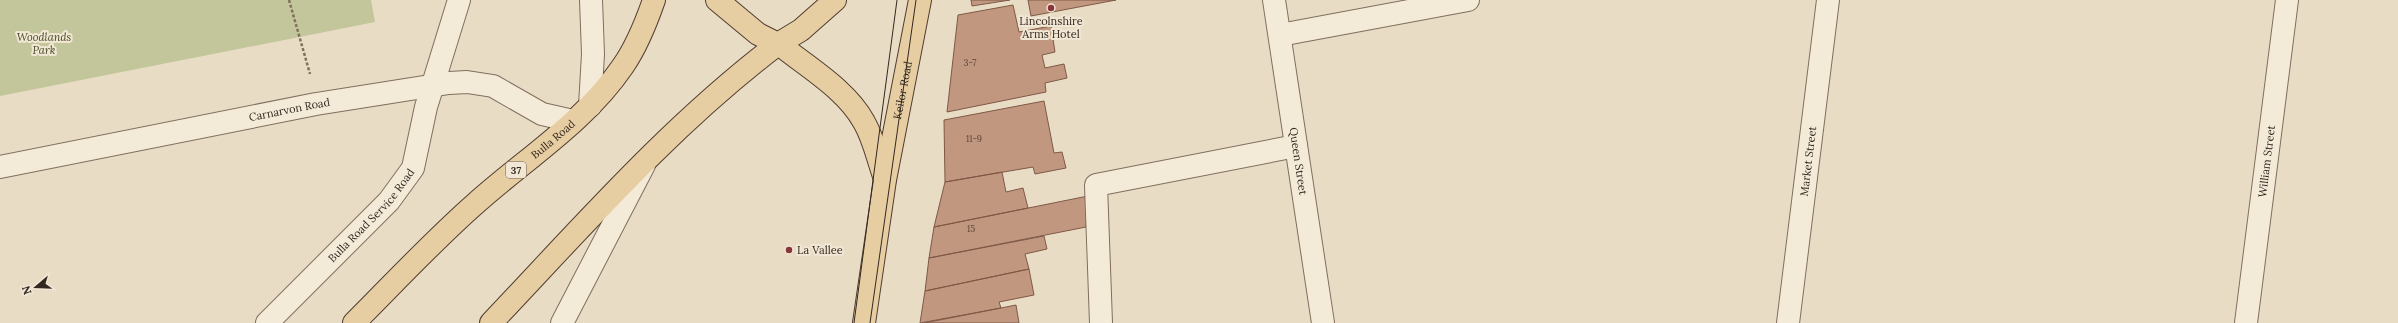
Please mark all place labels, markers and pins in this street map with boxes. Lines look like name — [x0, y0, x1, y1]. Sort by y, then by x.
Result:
marker: Lincolnshire Arms Hotel — [1046, 3, 1056, 13]
place label: Lincolnshire Arms Hotel — [1019, 14, 1083, 41]
place label: La Vallee — [797, 243, 843, 257]
marker: La Vallee — [784, 245, 794, 255]

